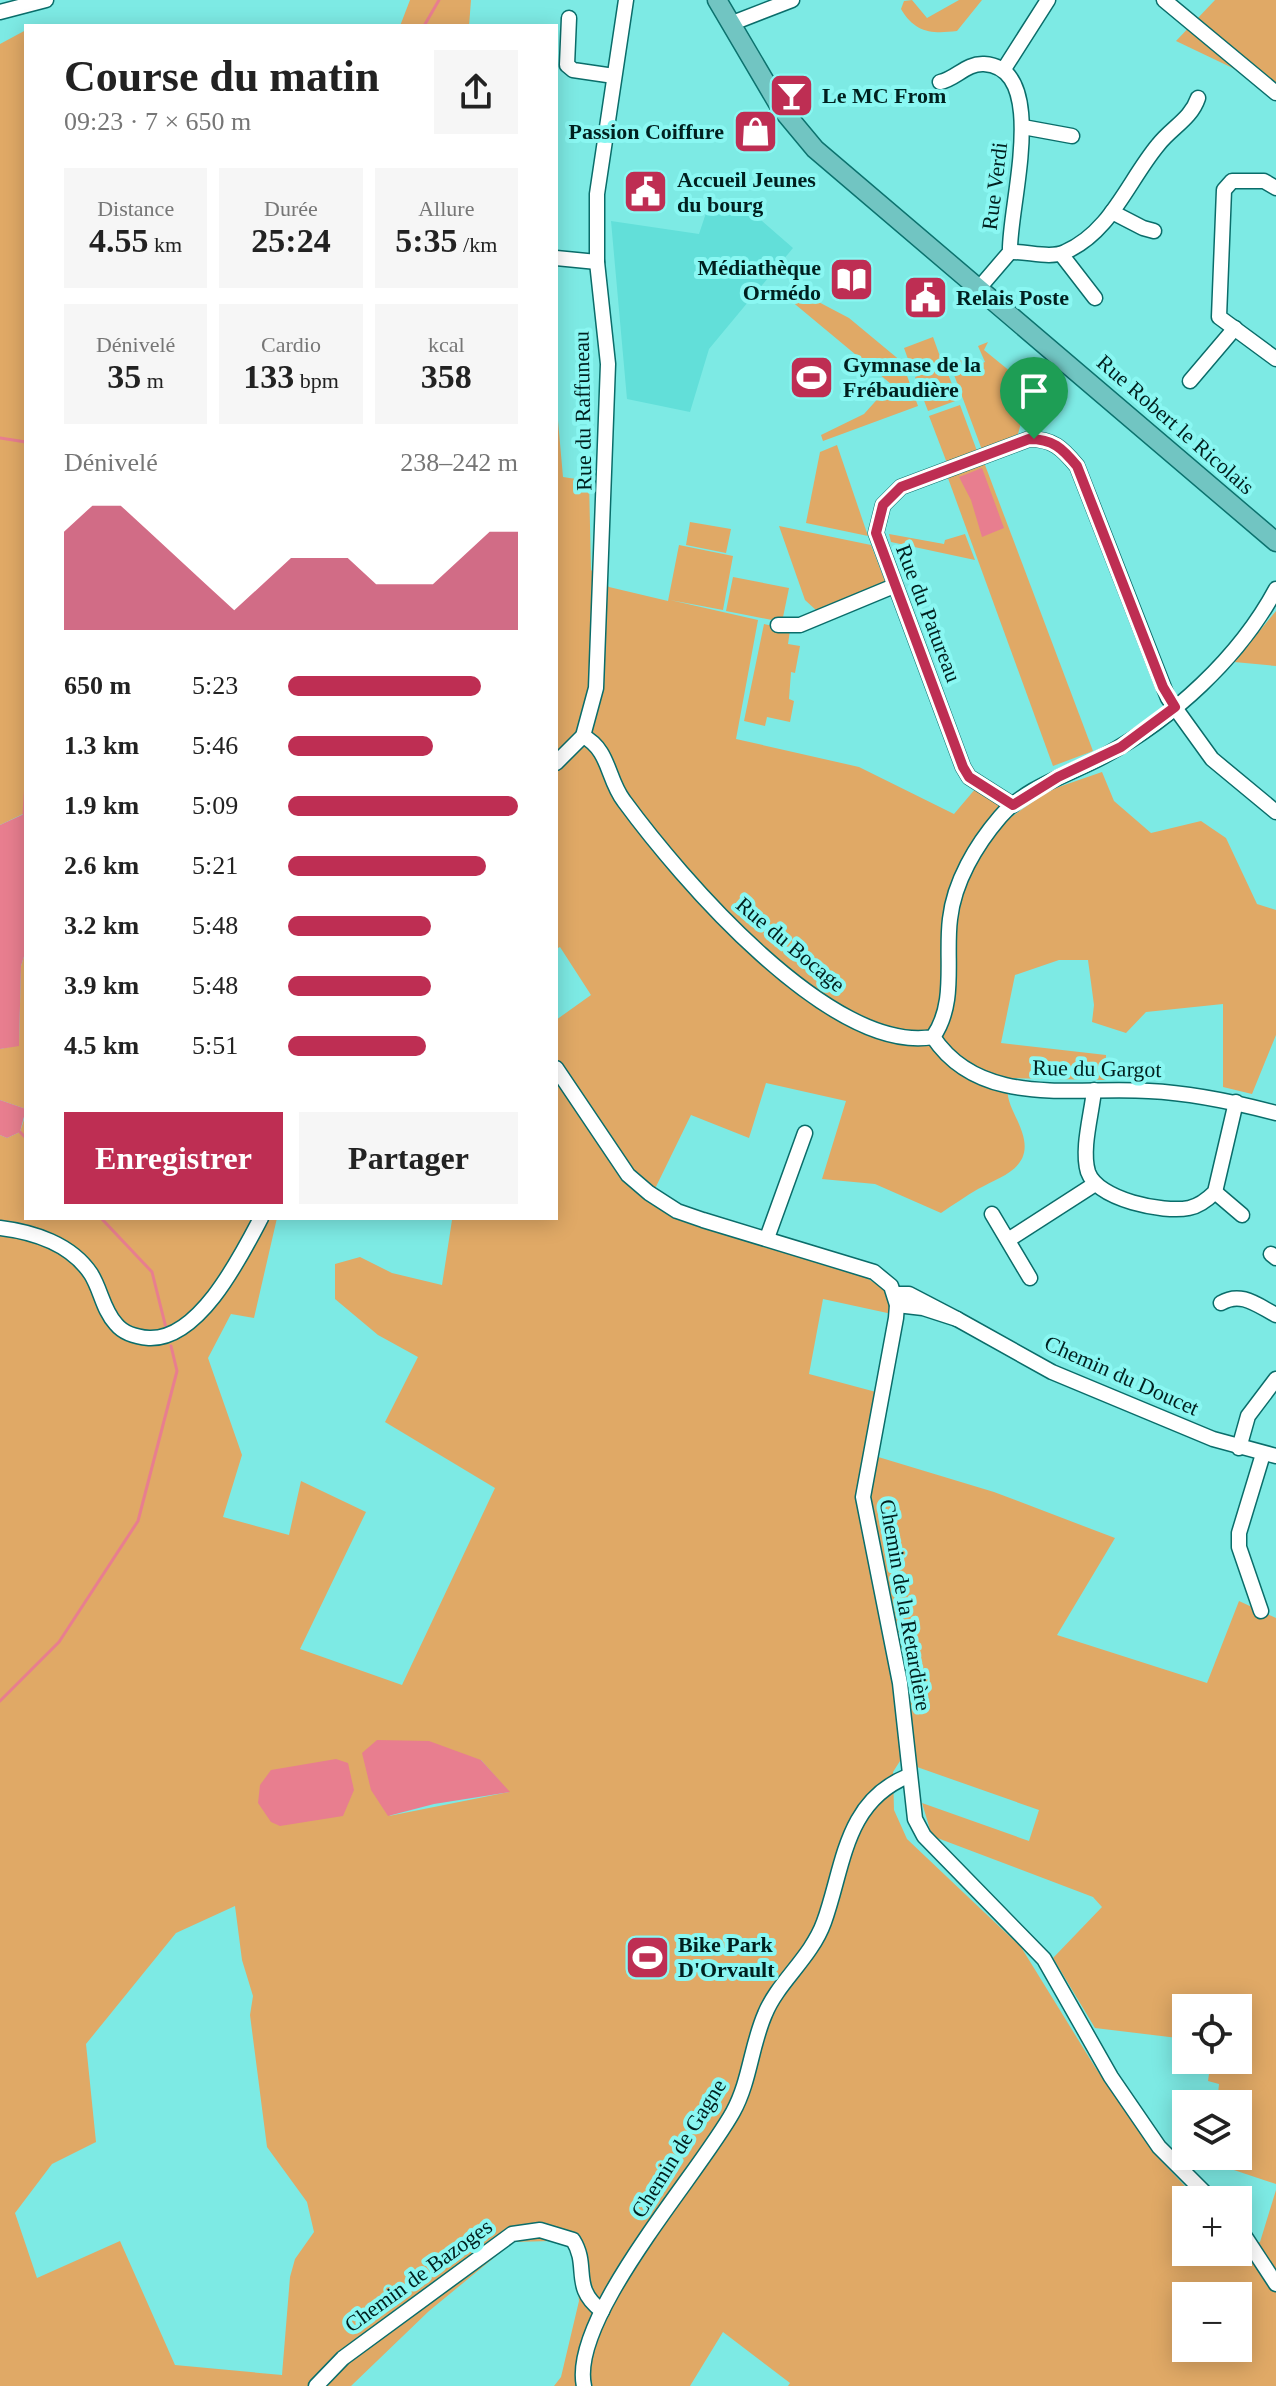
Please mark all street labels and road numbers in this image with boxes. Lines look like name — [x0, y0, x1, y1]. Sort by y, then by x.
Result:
street label: Rue Verdi — [977, 141, 1012, 231]
street label: Rue du Raffuneau — [569, 331, 596, 491]
street label: Rue Robert le Ricolais — [1092, 349, 1259, 499]
street label: Rue du Patureau — [891, 541, 966, 686]
street label: Rue du Bocage — [731, 892, 850, 997]
street label: Rue du Gargot — [1032, 1055, 1162, 1082]
street label: Chemin du Doucet — [1041, 1330, 1203, 1421]
street label: Chemin de la Retardière — [875, 1497, 936, 1713]
street label: Chemin de Gagne — [626, 2074, 731, 2222]
street label: Chemin de Bazoges — [340, 2214, 497, 2337]

